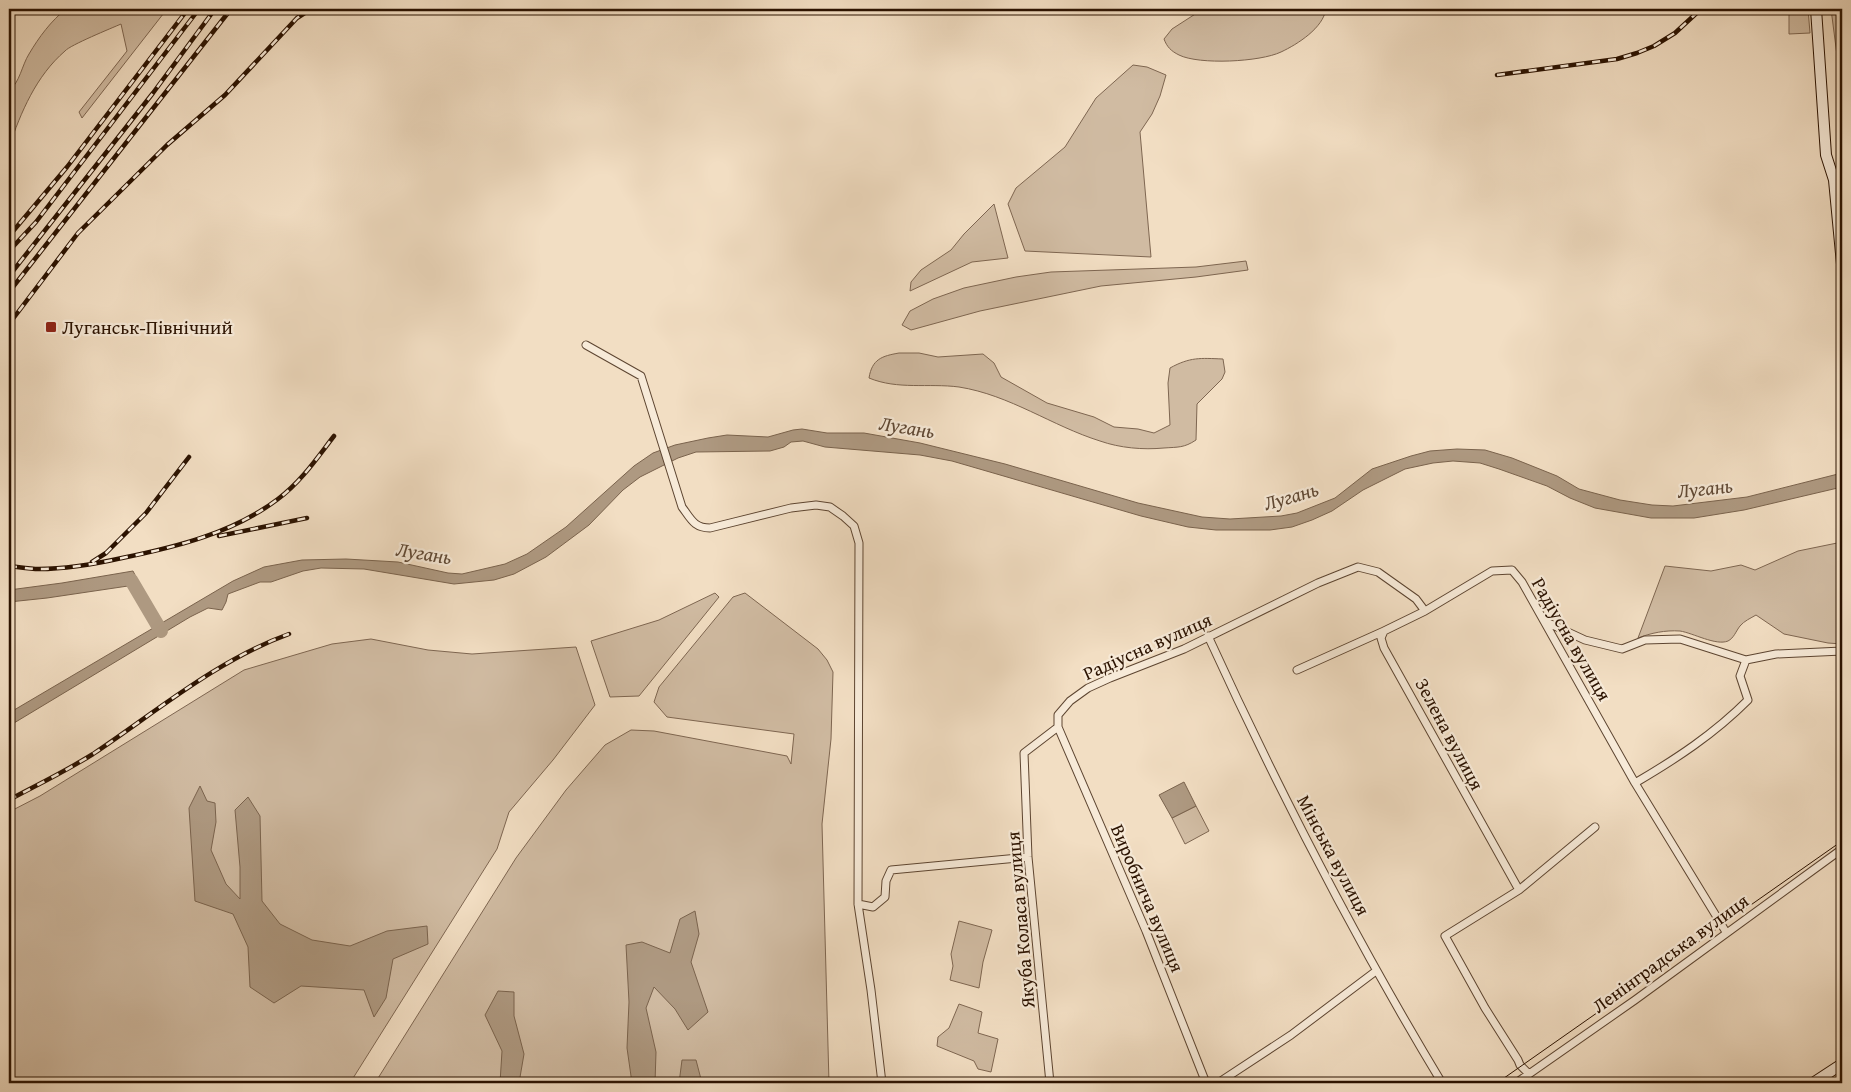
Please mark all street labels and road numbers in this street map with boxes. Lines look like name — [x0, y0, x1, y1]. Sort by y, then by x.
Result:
street label: Радіусна вулиця — [1525, 572, 1619, 706]
street label: Радіусна вулиця — [1078, 605, 1216, 687]
street label: Зелена вулиця — [1409, 673, 1492, 795]
street label: Мінська вулиця — [1290, 790, 1378, 921]
street label: Виробнича вулиця — [1104, 820, 1192, 977]
street label: Якуба Коласа вулиця — [998, 830, 1042, 1011]
street label: Ленінградська вулиця — [1586, 886, 1754, 1019]

